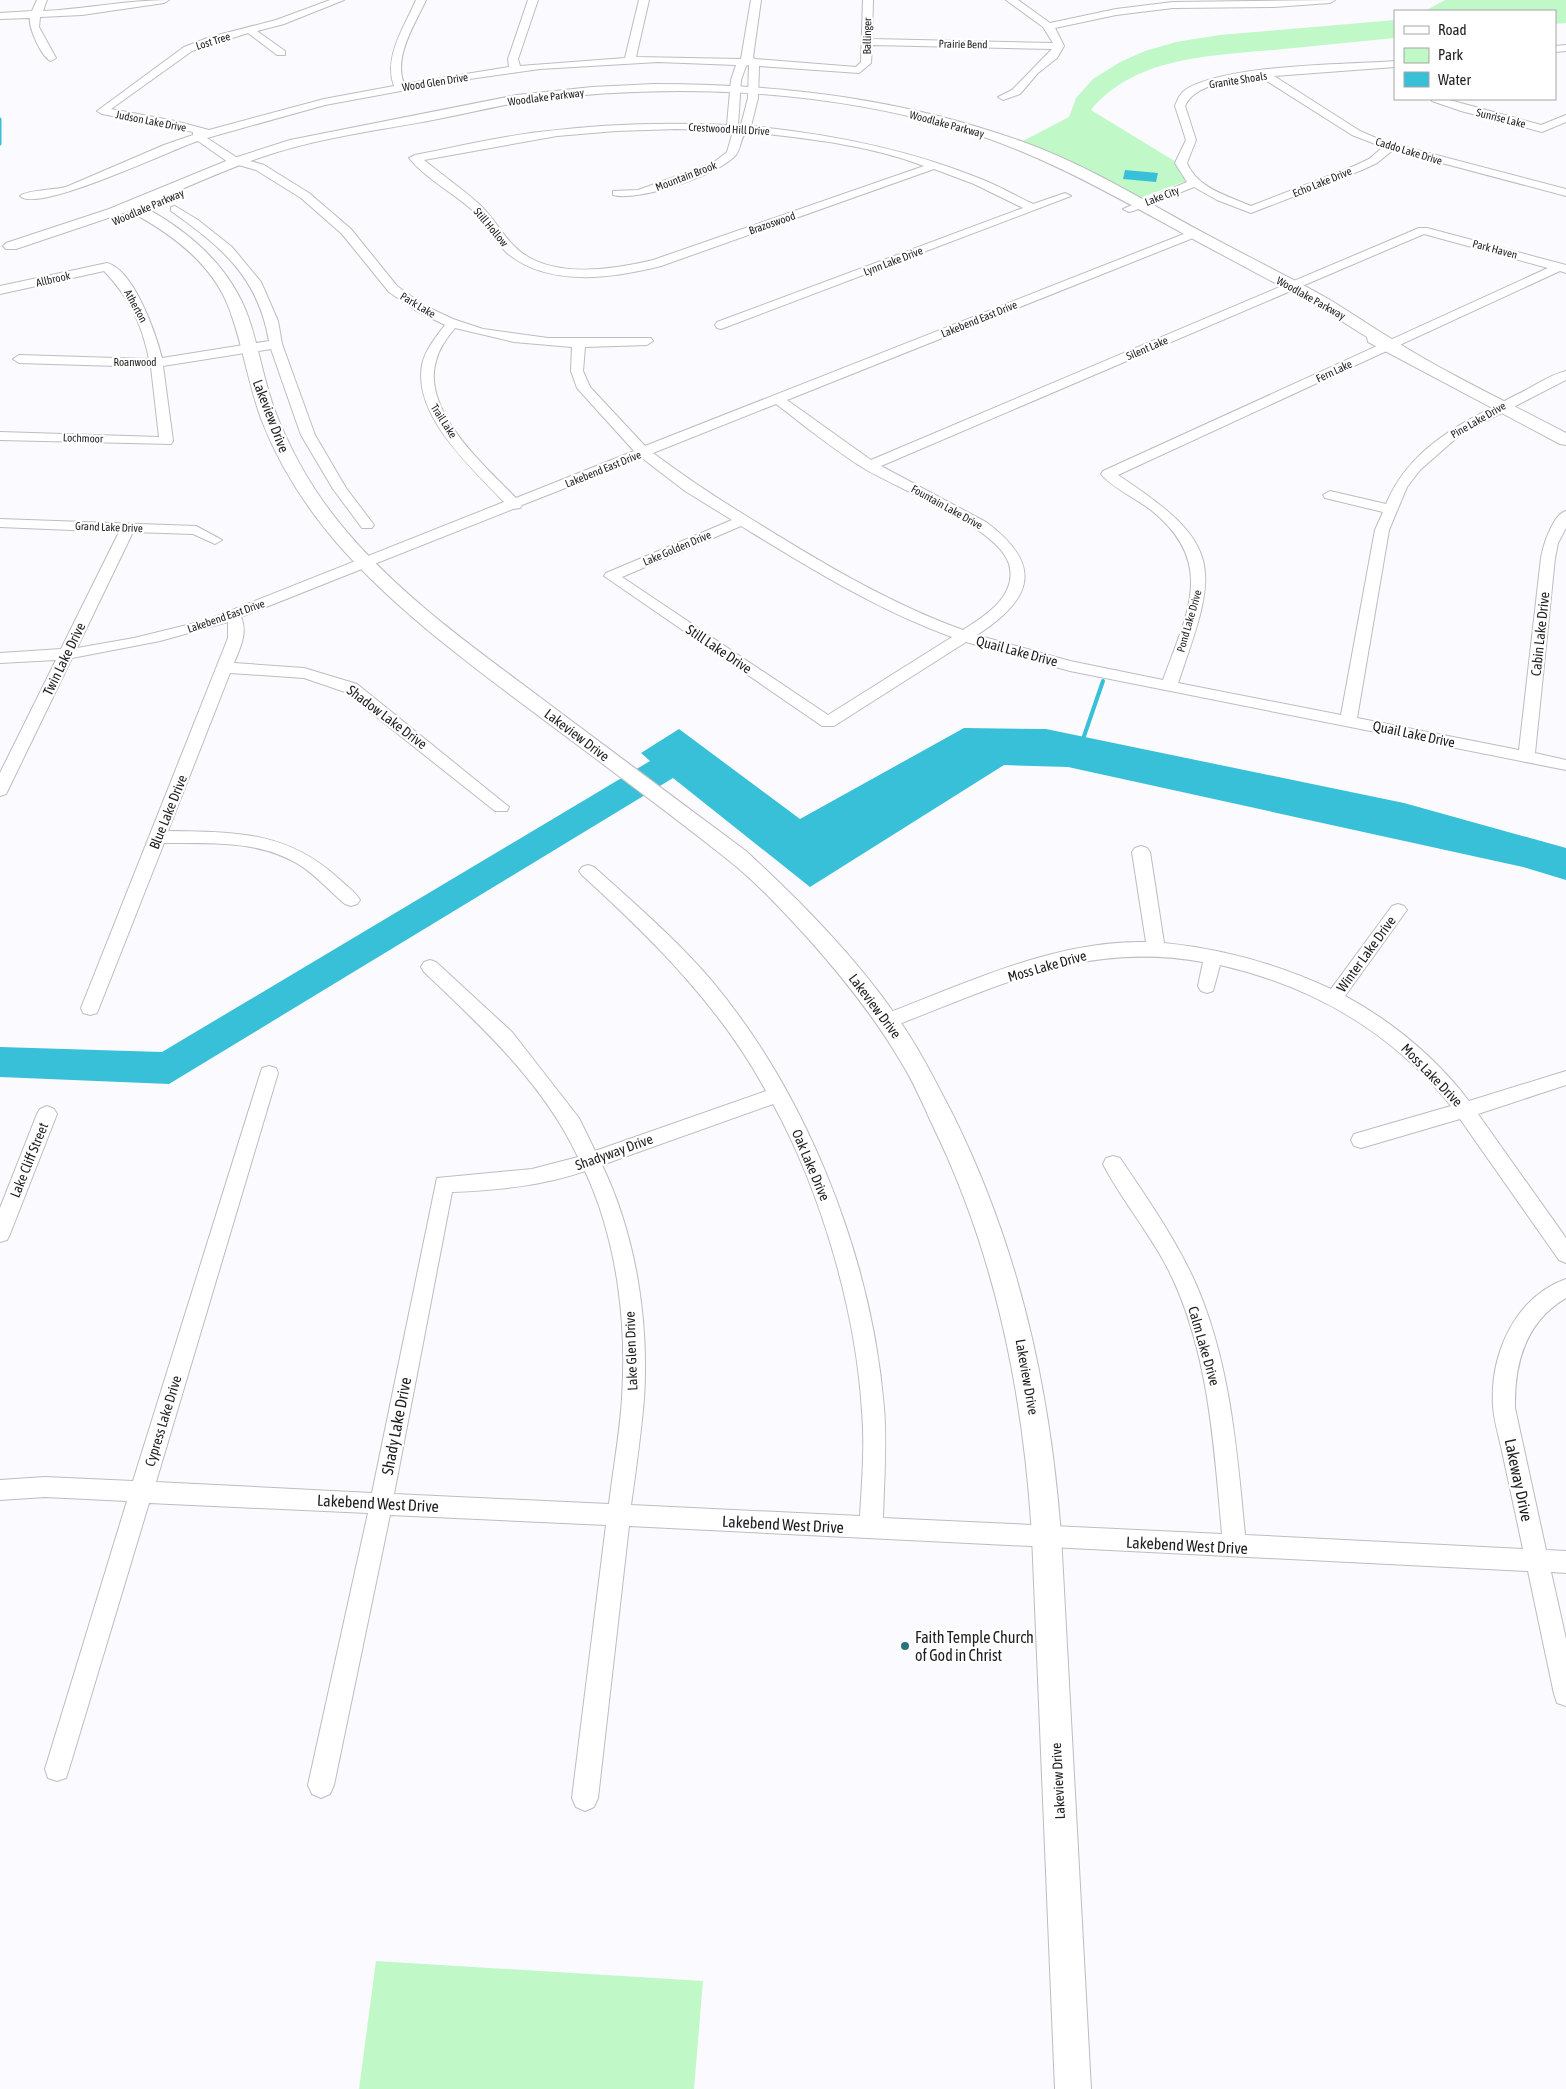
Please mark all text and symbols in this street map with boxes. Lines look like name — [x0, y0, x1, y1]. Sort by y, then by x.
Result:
legend — [1394, 10, 1556, 100]
street label: Ballinger — [861, 17, 873, 54]
text: Road — [1438, 21, 1467, 38]
street label: Lost Tree — [194, 30, 232, 52]
street label: Prairie Bend — [938, 38, 988, 50]
text: Park — [1438, 46, 1463, 63]
street label: Granite Shoals — [1208, 69, 1268, 90]
street label: Wood Glen Drive — [401, 71, 469, 93]
text: Water — [1438, 71, 1471, 88]
street label: Woodlake Parkway — [507, 86, 585, 108]
street label: Sunrise Lake — [1475, 106, 1527, 130]
street label: Judson Lake Drive — [115, 108, 187, 134]
street label: Woodlake Parkway — [908, 108, 986, 140]
street label: Crestwood Hill Drive — [688, 121, 770, 137]
street label: Caddo Lake Drive — [1374, 135, 1444, 167]
street label: Mountain Brook — [654, 159, 718, 193]
street label: Echo Lake Drive — [1291, 165, 1353, 199]
street label: Lake City — [1143, 184, 1181, 208]
street label: Woodlake Parkway — [110, 186, 186, 228]
street label: Still Hollow — [471, 205, 511, 249]
street label: Brazoswood — [747, 209, 797, 237]
street label: Park Haven — [1471, 237, 1519, 261]
street label: Lynn Lake Drive — [862, 244, 924, 278]
street label: Allbrook — [35, 269, 71, 289]
street label: Woodlake Parkway — [1274, 274, 1348, 322]
street label: Atherton — [122, 288, 150, 324]
street label: Park Lake — [398, 290, 438, 320]
street label: Lakebend East Drive — [939, 298, 1019, 340]
street label: Silent Lake — [1124, 334, 1170, 362]
street label: Roanwood — [113, 356, 157, 368]
street label: Fern Lake — [1314, 357, 1354, 385]
street label: Lakeview Drive — [250, 377, 292, 455]
street label: Pine Lake Drive — [1448, 399, 1508, 441]
street label: Trail Lake — [429, 402, 459, 440]
street label: Lochmoor — [63, 431, 104, 445]
street label: Lakebend East Drive — [563, 448, 643, 490]
street label: Fountain Lake Drive — [909, 482, 985, 532]
street label: Grand Lake Drive — [75, 520, 143, 534]
street label: Lake Golden Drive — [641, 528, 713, 568]
street label: Pond Lake Drive — [1174, 588, 1204, 654]
street label: Cabin Lake Drive — [1528, 591, 1552, 677]
street label: Lakebend East Drive — [186, 597, 266, 635]
street label: Twin Lake Drive — [39, 620, 89, 698]
street label: Still Lake Drive — [683, 621, 755, 677]
street label: Quail Lake Drive — [975, 632, 1059, 670]
street label: Shadow Lake Drive — [344, 682, 430, 752]
street label: Lakeview Drive — [542, 706, 612, 764]
street label: Quail Lake Drive — [1371, 717, 1457, 751]
street label: Blue Lake Drive — [146, 773, 190, 851]
street label: Winter Lake Drive — [1333, 913, 1399, 995]
street label: Moss Lake Drive — [1006, 947, 1088, 985]
street label: Lakeview Drive — [846, 971, 904, 1041]
street label: Moss Lake Drive — [1398, 1040, 1466, 1110]
street label: Lake Cliff Street — [7, 1120, 51, 1200]
street label: Oak Lake Drive — [789, 1127, 833, 1203]
street label: Shadyway Drive — [573, 1131, 655, 1173]
street label: Calm Lake Drive — [1185, 1304, 1223, 1388]
street label: Lake Glen Drive — [622, 1311, 640, 1391]
street label: Lakeview Drive — [1012, 1338, 1042, 1416]
street label: Cypress Lake Drive — [142, 1374, 184, 1468]
street label: Shady Lake Drive — [378, 1376, 415, 1477]
street label: Lakeway Drive — [1500, 1437, 1537, 1523]
street label: Lakebend West Drive — [317, 1491, 439, 1515]
street label: Lakebend West Drive — [722, 1512, 844, 1536]
street label: Lakebend West Drive — [1126, 1533, 1248, 1557]
place label: Faith Temple Church of God in Christ — [915, 1628, 1034, 1664]
marker: Faith Temple Church of God in Christ — [899, 1640, 911, 1652]
street label: Lakeview Drive — [1048, 1742, 1068, 1820]

